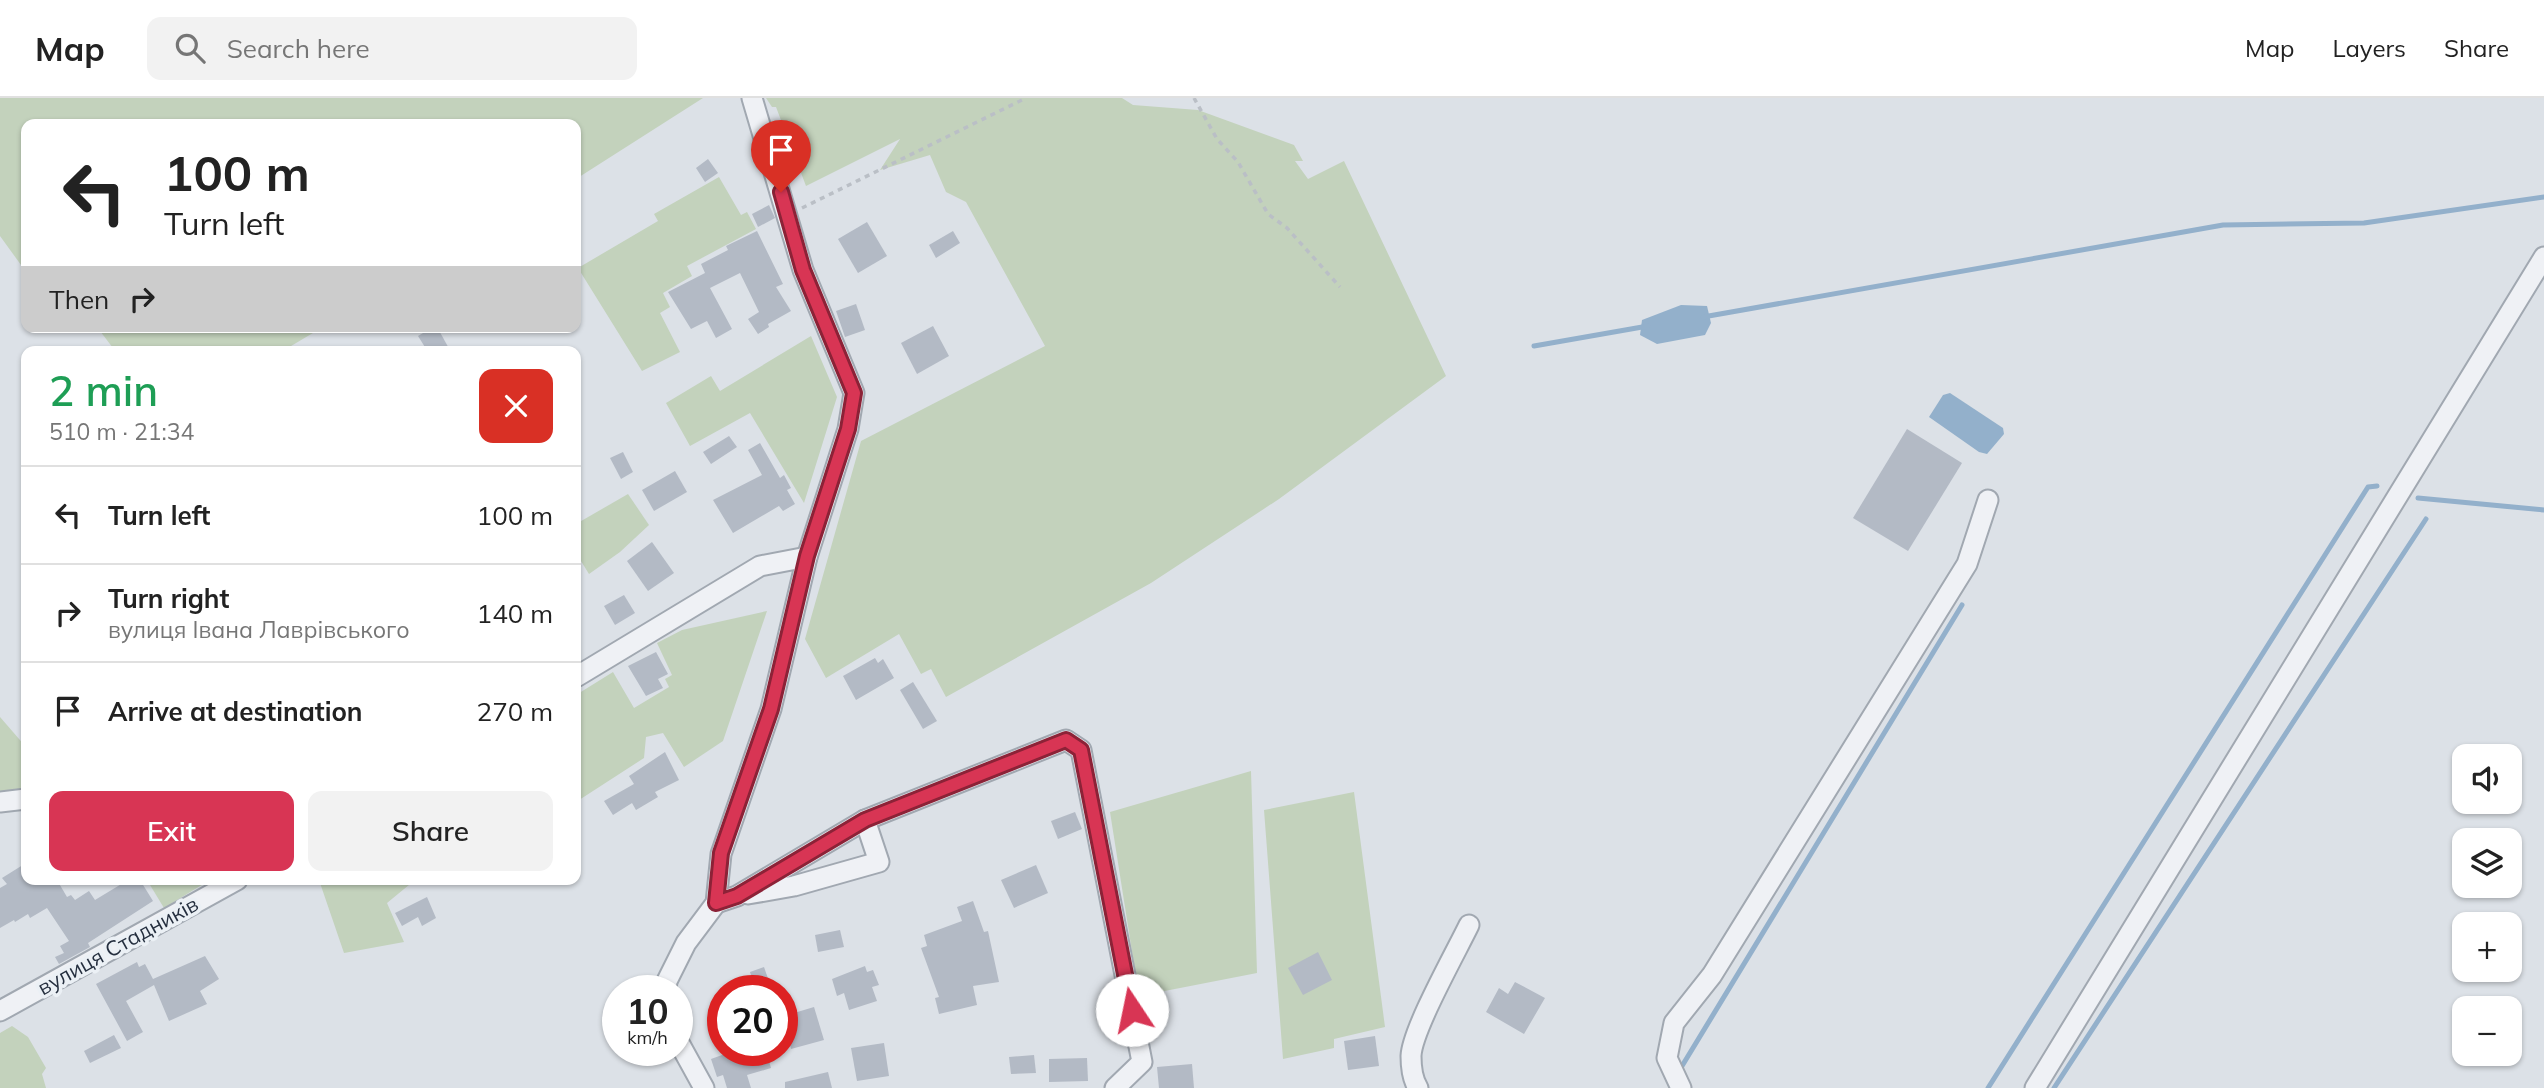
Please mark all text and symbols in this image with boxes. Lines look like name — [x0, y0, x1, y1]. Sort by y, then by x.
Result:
search box — [147, 17, 637, 80]
text: Map — [35, 28, 105, 69]
icon: search — [171, 29, 209, 67]
text: Search here — [227, 32, 370, 65]
text: Map — [2245, 33, 2294, 63]
text: Layers — [2332, 33, 2406, 63]
text: Share — [2444, 33, 2509, 63]
pin — [751, 120, 811, 192]
icon: arrive — [762, 131, 800, 169]
text: 100 m — [164, 142, 310, 203]
icon: left — [49, 147, 140, 238]
text: Turn left — [164, 203, 284, 243]
icon: right — [123, 280, 161, 318]
text: Then — [49, 283, 109, 316]
text: 2 min — [49, 364, 158, 417]
button: close — [479, 369, 553, 443]
text: 510 m · 21:34 — [49, 417, 194, 446]
icon: left — [49, 496, 87, 534]
text: Turn left — [108, 499, 210, 532]
text: 100 m — [477, 499, 553, 532]
text: Turn right — [108, 582, 229, 615]
icon: right — [49, 594, 87, 632]
text: 140 m — [477, 597, 553, 630]
text: вулиця Івана Лаврівського — [108, 615, 410, 644]
icon: arrive — [49, 692, 87, 730]
text: Arrive at destination — [108, 695, 363, 728]
text: 270 m — [477, 695, 553, 728]
map controls — [2452, 744, 2522, 1066]
button: sound — [2452, 744, 2522, 814]
button: Exit — [49, 791, 294, 871]
button: Share — [308, 791, 553, 871]
button: layers — [2452, 828, 2522, 898]
street label: вулиця Стадників — [33, 890, 202, 1000]
button: + — [2452, 912, 2522, 982]
position arrow — [1095, 973, 1169, 1047]
speed limit sign: 20 — [707, 975, 798, 1066]
text: 10 — [626, 989, 669, 1033]
button: − — [2452, 996, 2522, 1066]
text: km/h — [627, 1026, 668, 1049]

